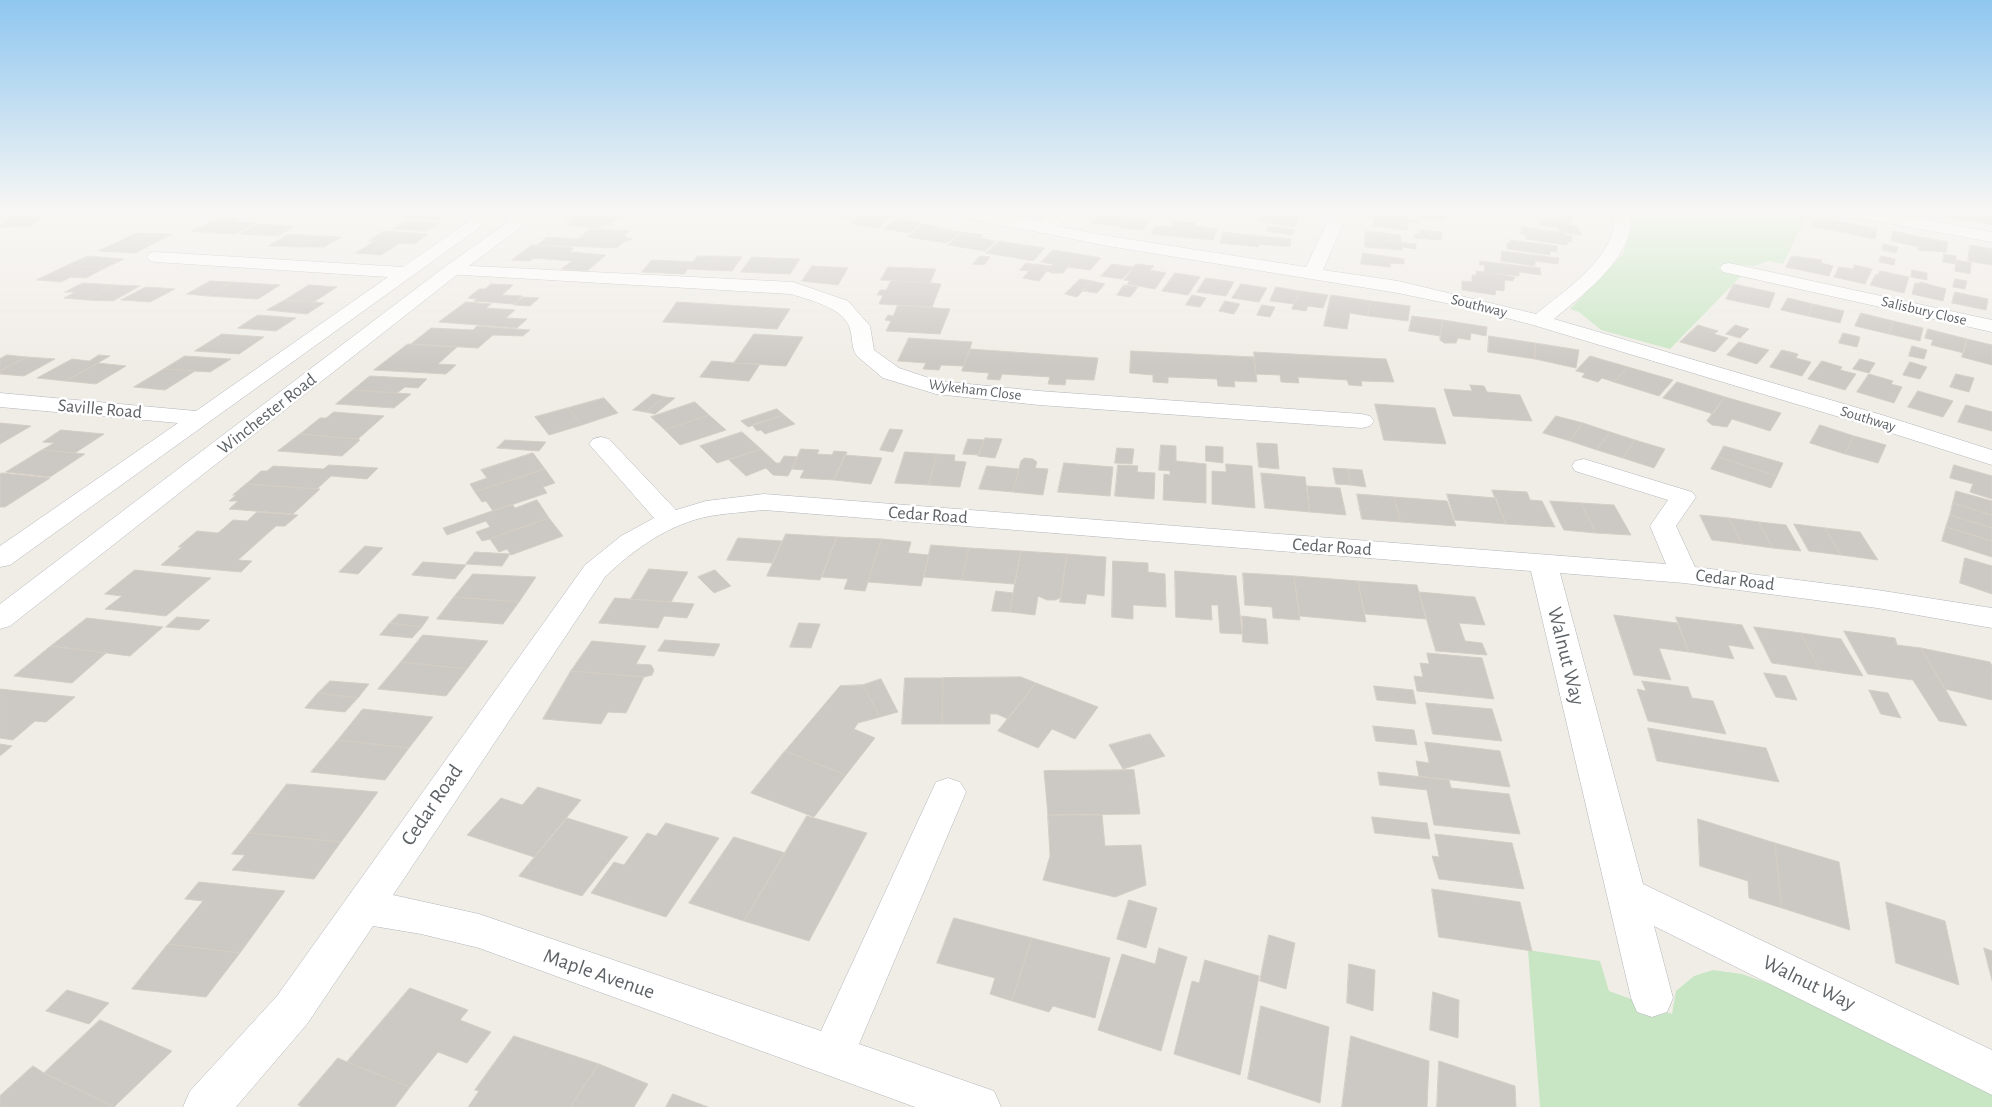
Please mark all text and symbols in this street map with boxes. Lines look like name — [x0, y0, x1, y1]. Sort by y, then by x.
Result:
street label: Southway — [1449, 290, 1509, 322]
street label: Salisbury Close — [1880, 292, 1968, 330]
street label: Winchester Road — [213, 369, 321, 459]
street label: Wykeham Close — [928, 375, 1022, 405]
street label: Saville Road — [57, 395, 143, 423]
street label: Southway — [1838, 402, 1898, 436]
street label: Cedar Road — [888, 501, 968, 529]
street label: Cedar Road — [1292, 533, 1372, 561]
street label: Cedar Road — [1694, 564, 1776, 596]
street label: Walnut Way — [1542, 604, 1590, 708]
street label: Cedar Road — [396, 760, 468, 850]
street label: Maple Avenue — [540, 943, 658, 1005]
street label: Walnut Way — [1758, 950, 1860, 1016]

